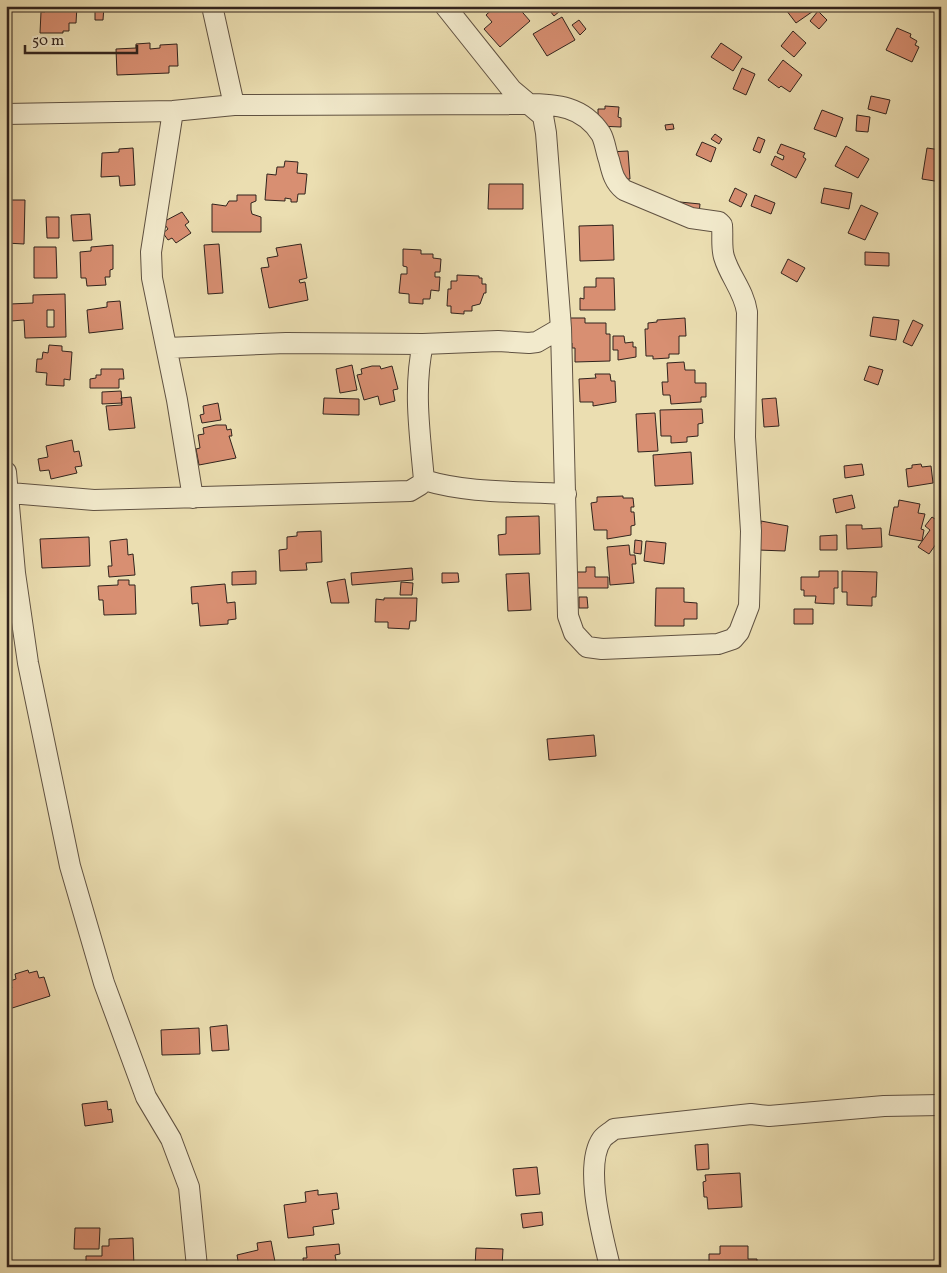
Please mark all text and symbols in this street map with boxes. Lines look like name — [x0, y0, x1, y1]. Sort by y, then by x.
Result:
scale bar — [25, 22, 138, 54]
text: 50 m — [32, 31, 64, 52]

